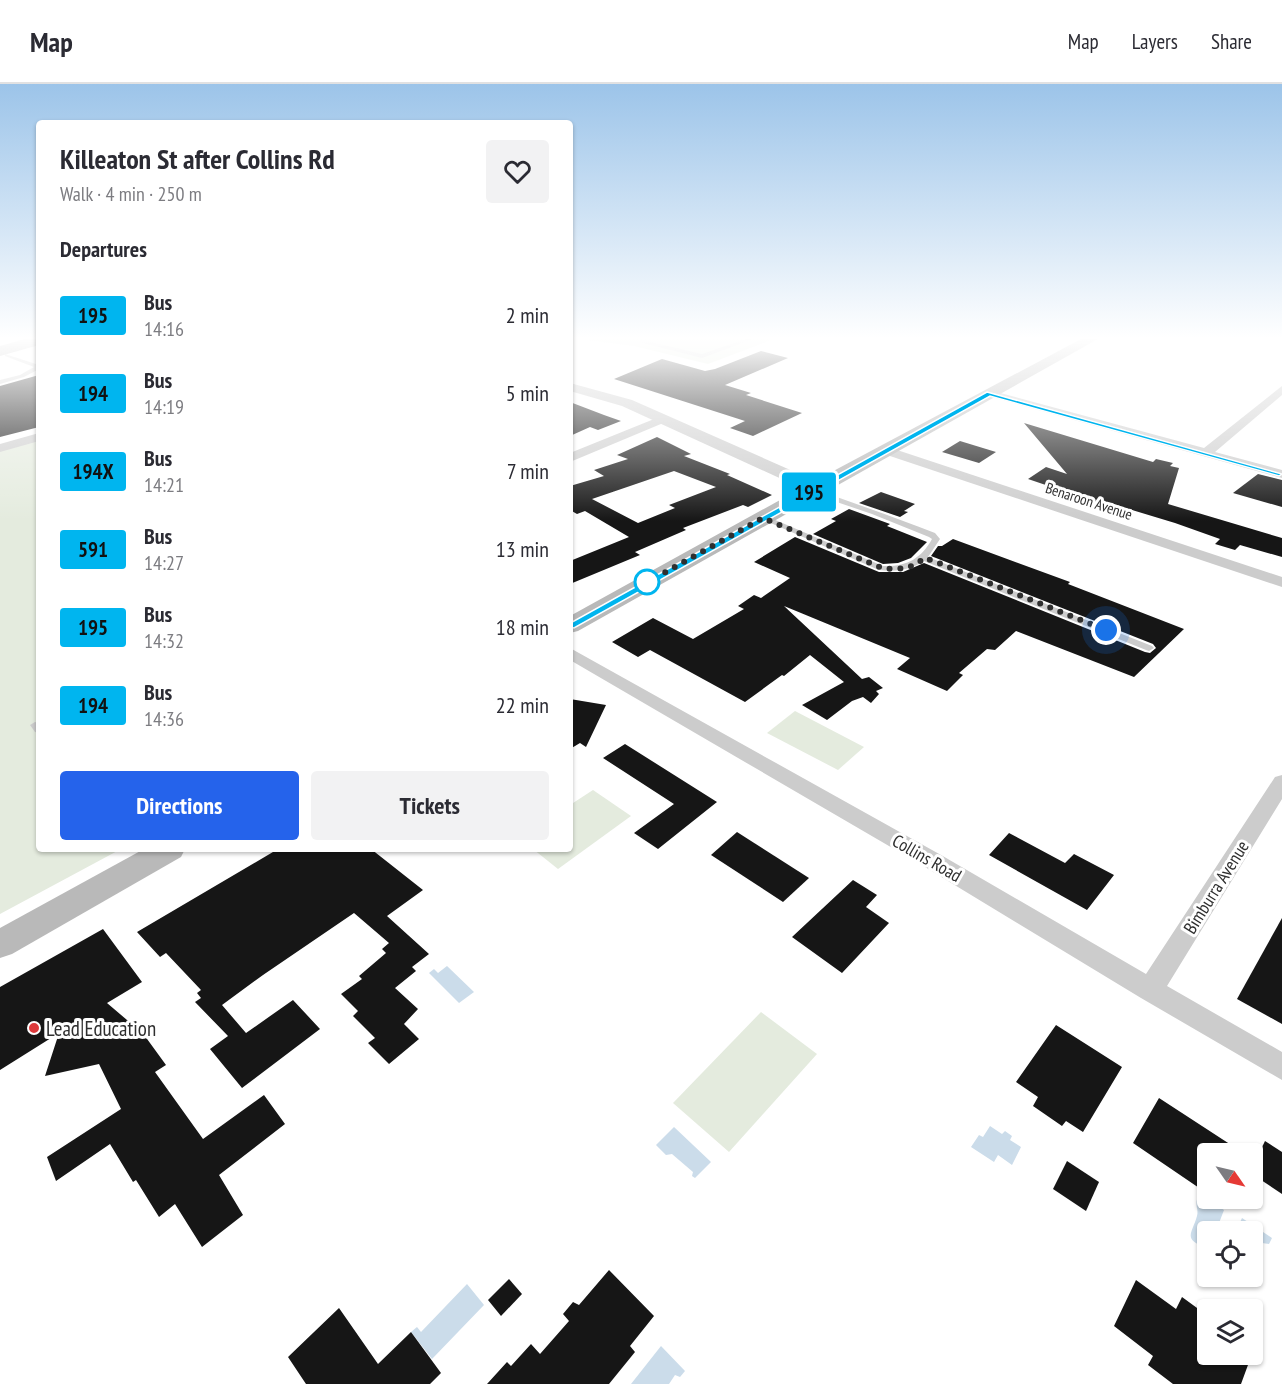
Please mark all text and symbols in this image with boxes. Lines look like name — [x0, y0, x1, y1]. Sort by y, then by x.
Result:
text: Map — [30, 23, 73, 60]
text: Map — [1068, 28, 1099, 55]
text: Layers — [1132, 28, 1178, 55]
text: Share — [1211, 28, 1252, 55]
text: Killeaton St after Collins Rd — [60, 140, 335, 177]
button: heart — [486, 140, 549, 203]
text: Walk · 4 min · 250 m — [60, 181, 202, 207]
text: Departures — [60, 235, 147, 263]
text: Bus — [144, 288, 172, 316]
text: 2 min — [506, 301, 549, 329]
text: 195 — [78, 302, 108, 329]
text: 14:16 — [144, 316, 184, 342]
text: Bus — [144, 366, 172, 394]
text: 5 min — [506, 379, 549, 407]
text: 194 — [78, 380, 108, 407]
text: 14:19 — [144, 394, 184, 420]
text: Bus — [144, 444, 172, 472]
text: 7 min — [507, 457, 549, 485]
text: 194X — [72, 458, 114, 485]
text: 14:21 — [144, 472, 184, 498]
line badge: 195 — [774, 472, 844, 512]
street label: Benaroon Avenue — [1043, 478, 1135, 524]
text: 195 — [794, 479, 824, 506]
text: Bus — [144, 522, 172, 550]
text: 13 min — [496, 535, 549, 563]
text: 591 — [78, 536, 108, 563]
text: 14:27 — [144, 550, 184, 576]
unlabelled marker — [634, 569, 660, 595]
text: Bus — [144, 600, 172, 628]
text: 18 min — [496, 613, 549, 641]
text: 195 — [78, 614, 108, 641]
your location — [1091, 615, 1121, 645]
text: 14:32 — [144, 628, 184, 654]
text: Bus — [144, 678, 172, 706]
text: 22 min — [496, 691, 549, 719]
text: 194 — [78, 692, 108, 719]
text: 14:36 — [144, 706, 184, 732]
button: Directions — [60, 771, 299, 840]
button: Tickets — [311, 771, 549, 840]
street label: Collins Road — [888, 829, 966, 887]
street label: Bimburra Avenue — [1178, 836, 1254, 938]
place label: Lead Education — [46, 1015, 156, 1042]
marker: Lead Education — [27, 1021, 41, 1035]
north arrow — [1197, 1143, 1263, 1209]
map controls — [1197, 1143, 1263, 1365]
button: locate — [1197, 1221, 1263, 1287]
button: layers — [1197, 1299, 1263, 1365]

